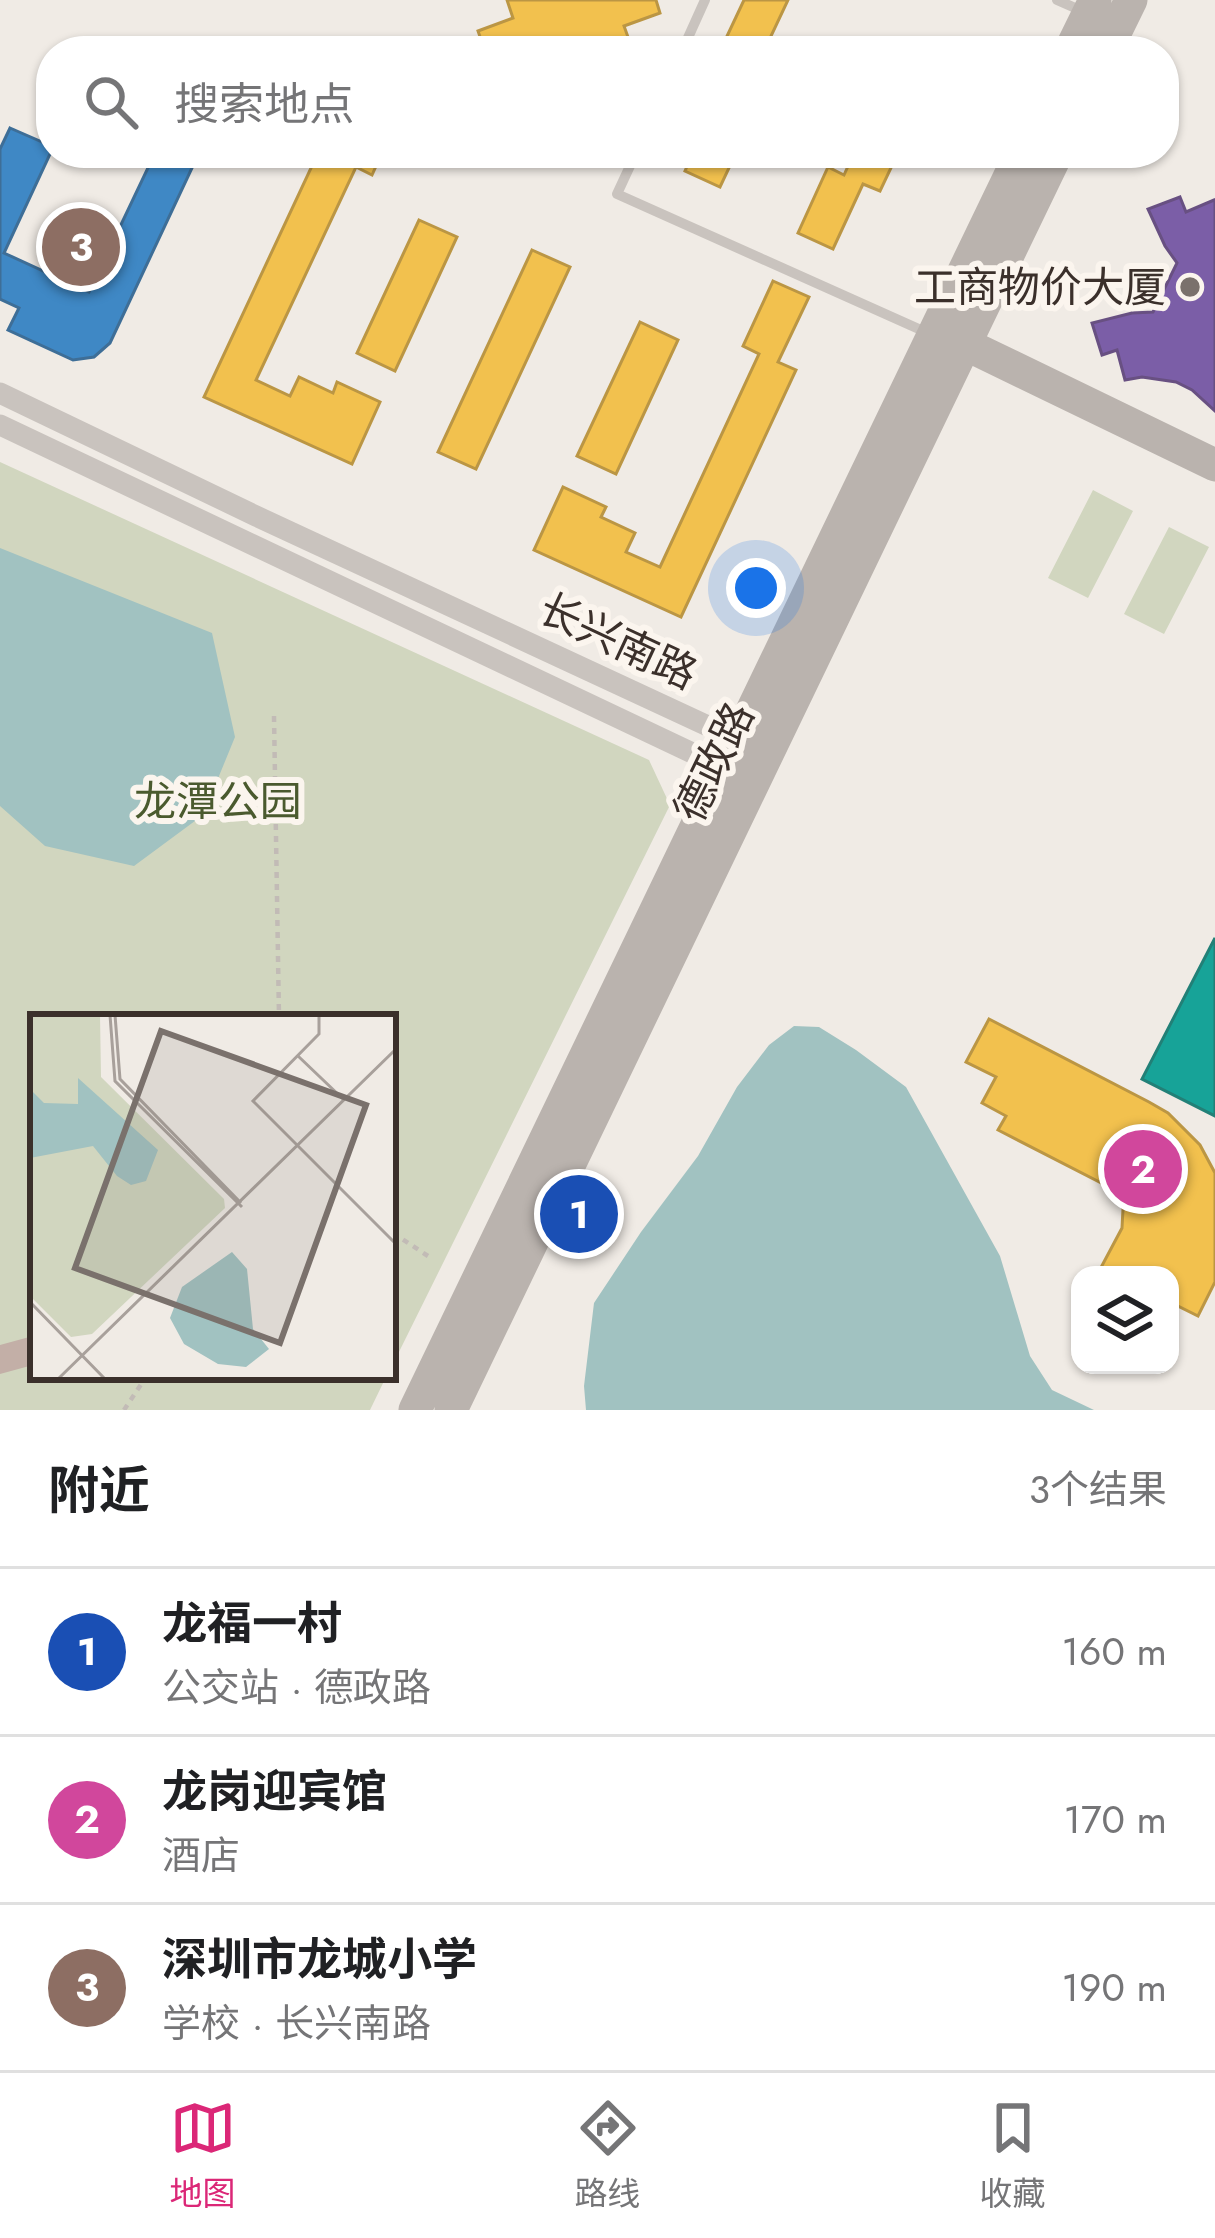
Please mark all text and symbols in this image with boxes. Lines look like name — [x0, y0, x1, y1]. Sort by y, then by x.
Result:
search box — [36, 36, 1179, 168]
icon: search — [78, 69, 144, 135]
text: 搜索地点 — [174, 72, 354, 137]
pin: 3 — [42, 202, 120, 292]
place label: 工商物价大厦 — [914, 257, 1166, 318]
marker: 工商物价大厦 — [1177, 274, 1203, 300]
your location — [726, 558, 786, 618]
street label: 长兴南路 — [529, 578, 707, 704]
street label: 德政路 — [659, 692, 769, 832]
park label: 龙潭公园 — [134, 771, 302, 832]
inset map — [30, 1014, 396, 1380]
pin: 2 — [1104, 1124, 1182, 1214]
pin: 1 — [540, 1169, 618, 1259]
map controls — [1071, 1266, 1179, 1374]
button: layers — [1071, 1266, 1179, 1374]
text: 附近 — [48, 1453, 150, 1527]
text: 3个结果 — [1029, 1461, 1167, 1518]
text: 龙福一村 — [162, 1591, 342, 1656]
text: 1 — [77, 1623, 97, 1680]
text: 160 m — [1061, 1623, 1167, 1680]
text: 公交站 · 德政路 — [162, 1659, 431, 1716]
text: 龙岗迎宾馆 — [162, 1759, 387, 1824]
text: 2 — [74, 1791, 100, 1848]
text: 170 m — [1063, 1791, 1167, 1848]
text: 酒店 — [162, 1827, 240, 1884]
text: 深圳市龙城小学 — [162, 1927, 477, 1992]
text: 3 — [75, 1959, 99, 2016]
text: 190 m — [1061, 1959, 1167, 2016]
text: 学校 · 长兴南路 — [162, 1995, 431, 2052]
tab: 地图 — [170, 2095, 236, 2217]
tab: 路线 — [575, 2095, 641, 2217]
tab: 收藏 — [980, 2095, 1046, 2217]

